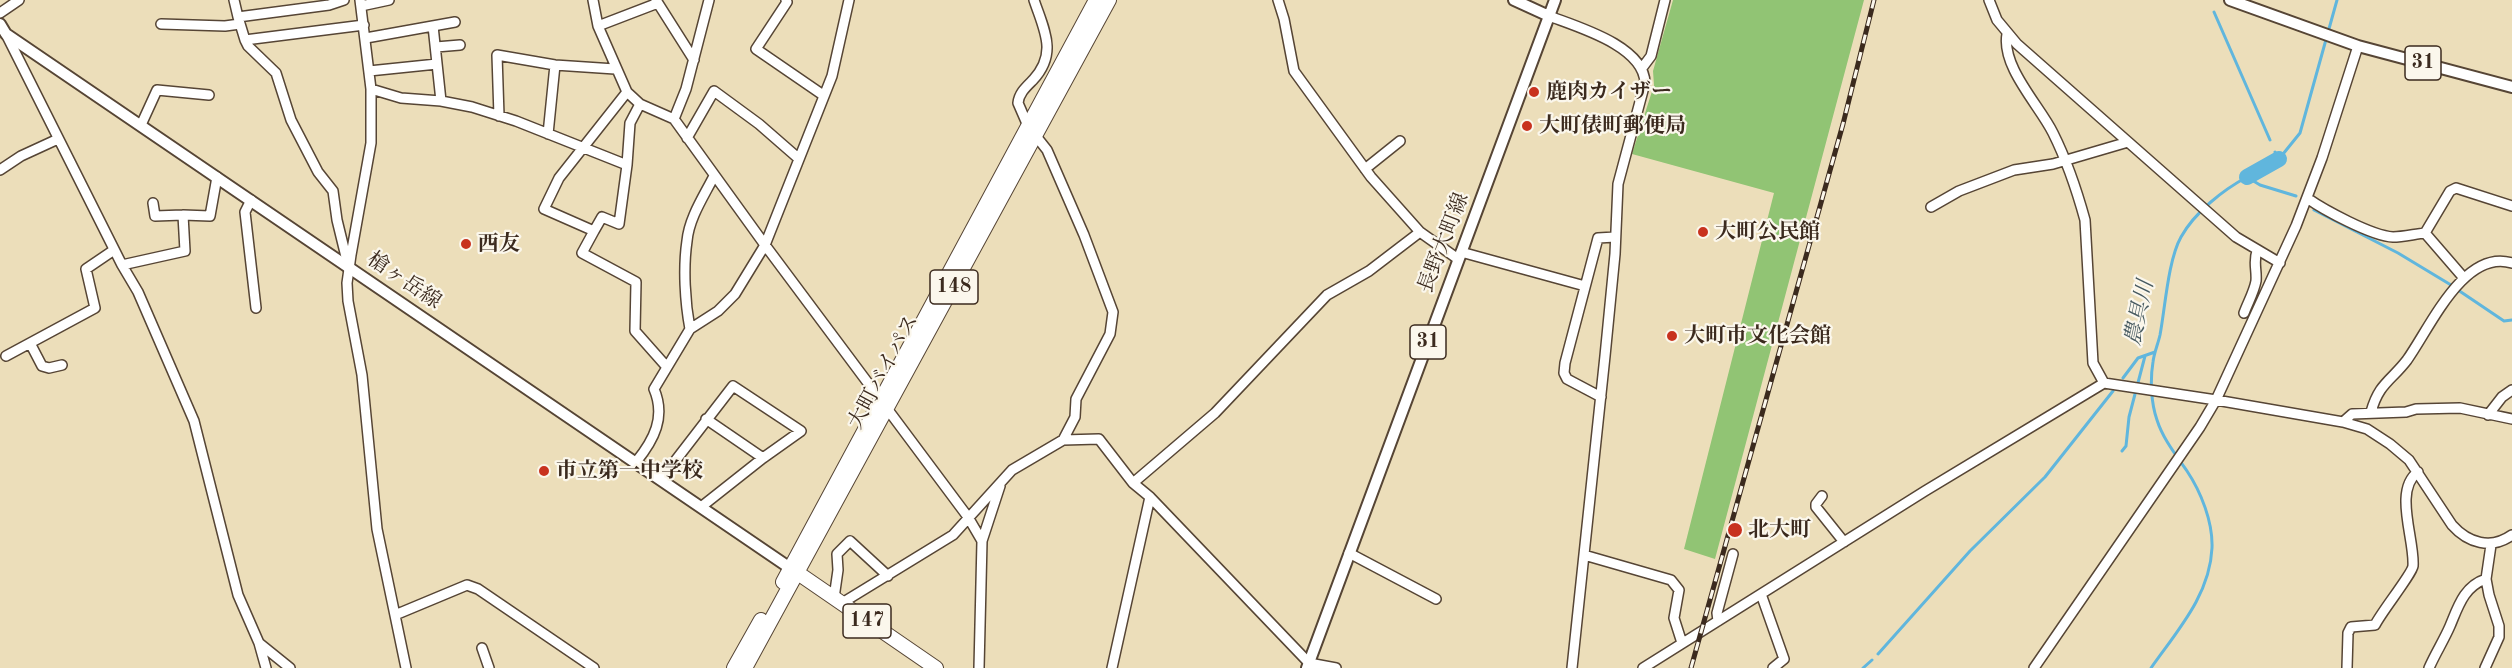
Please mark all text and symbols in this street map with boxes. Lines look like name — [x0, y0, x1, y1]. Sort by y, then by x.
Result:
road number: 31 — [2405, 46, 2441, 80]
place label: 鹿肉カイザー — [1546, 79, 1672, 105]
marker: 鹿肉カイザー — [1527, 85, 1541, 99]
place label: 大町俵町郵便局 — [1539, 113, 1686, 139]
marker: 大町俵町郵便局 — [1520, 119, 1534, 133]
street label: 長野大町線 — [1413, 189, 1475, 297]
place label: 大町公民館 — [1715, 219, 1820, 245]
marker: 大町公民館 — [1696, 225, 1710, 239]
place label: 西友 — [478, 231, 520, 257]
marker: 西友 — [459, 237, 473, 251]
street label: 槍ヶ岳線 — [362, 247, 446, 315]
road number: 148 — [930, 270, 978, 304]
water label: 農具川 — [2120, 278, 2160, 348]
street label: 大町バイパス — [843, 310, 925, 434]
place label: 大町市文化会館 — [1684, 323, 1831, 349]
road number: 31 — [1410, 325, 1446, 359]
marker: 大町市文化会館 — [1665, 329, 1679, 343]
place label: 市立第一中学校 — [556, 458, 703, 484]
marker: 市立第一中学校 — [537, 464, 551, 478]
place label: 北大町 — [1748, 517, 1811, 543]
marker: 北大町 — [1726, 521, 1744, 539]
road number: 147 — [843, 604, 891, 638]

